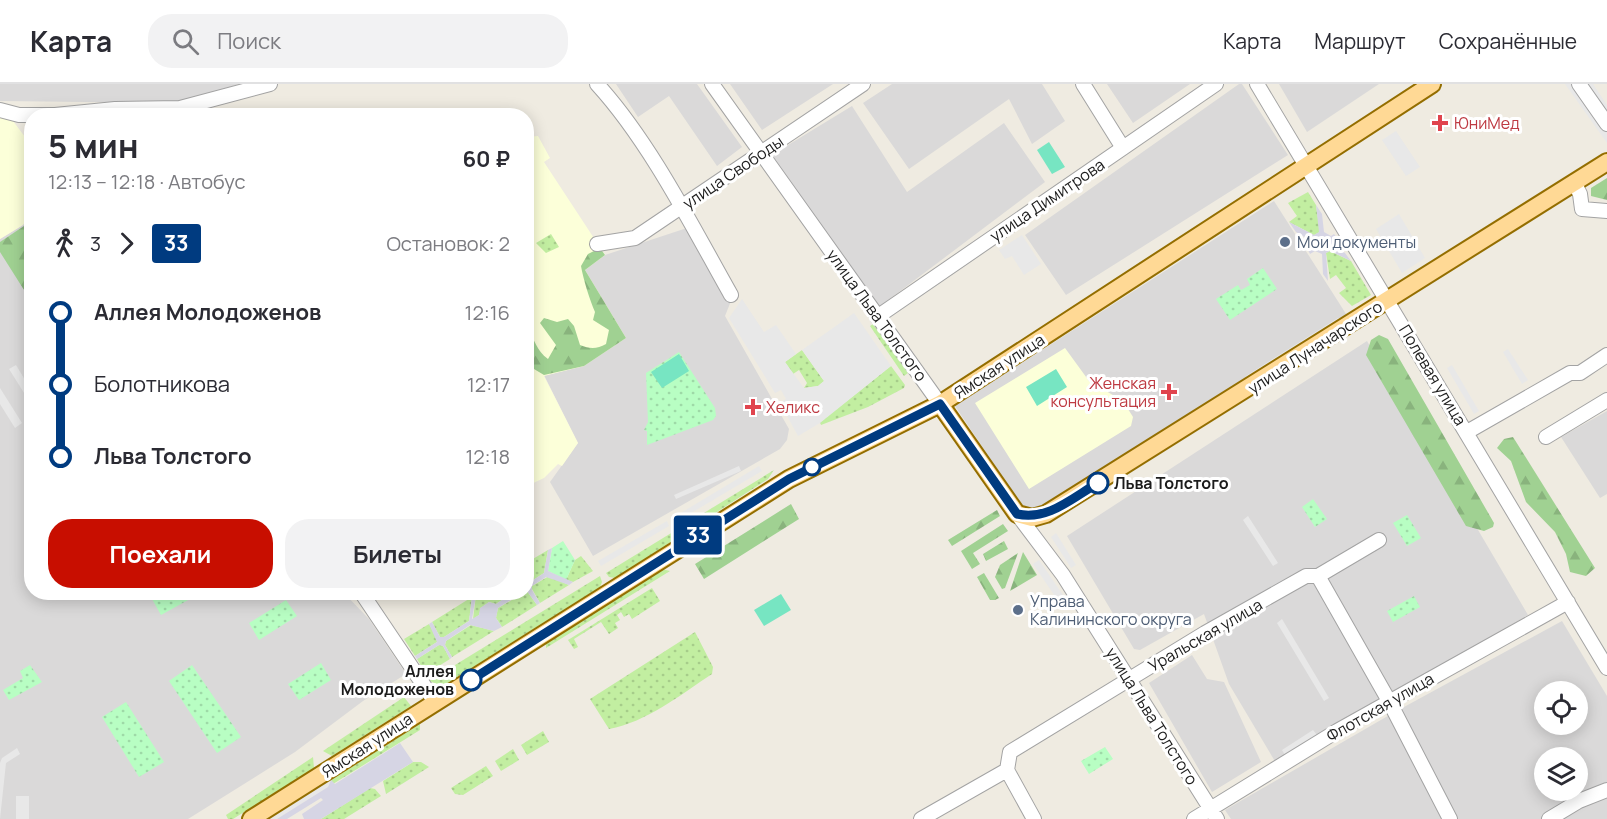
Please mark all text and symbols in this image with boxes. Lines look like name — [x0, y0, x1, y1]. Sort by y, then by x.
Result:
search box — [148, 14, 568, 68]
text: Карта — [30, 22, 112, 60]
icon: search — [169, 25, 202, 58]
text: Поиск — [217, 26, 281, 56]
text: Карта — [1223, 27, 1281, 55]
text: Маршрут — [1314, 27, 1406, 55]
text: Сохранённые — [1439, 27, 1577, 55]
place label: ЮниМед — [1454, 112, 1520, 134]
marker: ЮниМед — [1431, 114, 1449, 132]
text: 5 мин — [48, 123, 138, 168]
street label: улица Свободы — [678, 130, 788, 214]
text: 60 ₽ — [462, 144, 510, 174]
street label: улица Димитрова — [985, 153, 1109, 247]
text: 12:13 – 12:18 · Автобус — [48, 168, 246, 195]
icon: walk — [48, 227, 81, 260]
icon: forward — [110, 227, 143, 260]
text: 33 — [164, 229, 189, 257]
text: 3 — [90, 230, 101, 257]
text: Остановок: 2 — [386, 230, 510, 257]
place label: Мои документы — [1297, 231, 1416, 253]
marker: Мои документы — [1278, 235, 1292, 249]
street label: улица Льва Толстого — [822, 245, 932, 385]
street label: улица Луначарского — [1243, 295, 1387, 399]
text: Аллея Молодоженов — [94, 297, 321, 327]
text: 12:16 — [465, 299, 510, 326]
street label: Полевая улица — [1394, 321, 1472, 429]
street label: Ямская улица — [949, 328, 1049, 404]
text: Болотникова — [94, 369, 230, 399]
text: 12:17 — [467, 371, 510, 398]
place label: Женская консультация — [1050, 372, 1156, 412]
marker: Женская консультация — [1160, 383, 1178, 401]
place label: Хеликс — [766, 396, 820, 418]
marker: Хеликс — [744, 398, 762, 416]
text: Льва Толстого — [94, 441, 252, 471]
text: 12:18 — [465, 443, 510, 470]
unlabelled marker — [803, 458, 821, 476]
marker: Льва Толстого — [1087, 472, 1109, 494]
place label: Льва Толстого — [1114, 472, 1229, 494]
line badge: 33 — [671, 516, 725, 554]
button: Поехали — [48, 519, 273, 588]
button: Билеты — [285, 519, 510, 588]
text: 33 — [686, 521, 710, 549]
place label: Управа Калининского округа — [1030, 590, 1192, 630]
street label: Уральская улица — [1144, 593, 1266, 677]
marker: Управа Калининского округа — [1011, 603, 1025, 617]
street label: улица Льва Толстого — [1101, 643, 1203, 789]
place label: Аллея Молодоженов — [341, 660, 454, 700]
street label: Флотская улица — [1322, 667, 1438, 747]
marker: Аллея Молодоженов — [460, 669, 482, 691]
map controls — [1534, 681, 1588, 801]
button: locate — [1534, 681, 1588, 735]
street label: Ямская улица — [317, 707, 417, 783]
button: layers — [1534, 747, 1588, 801]

